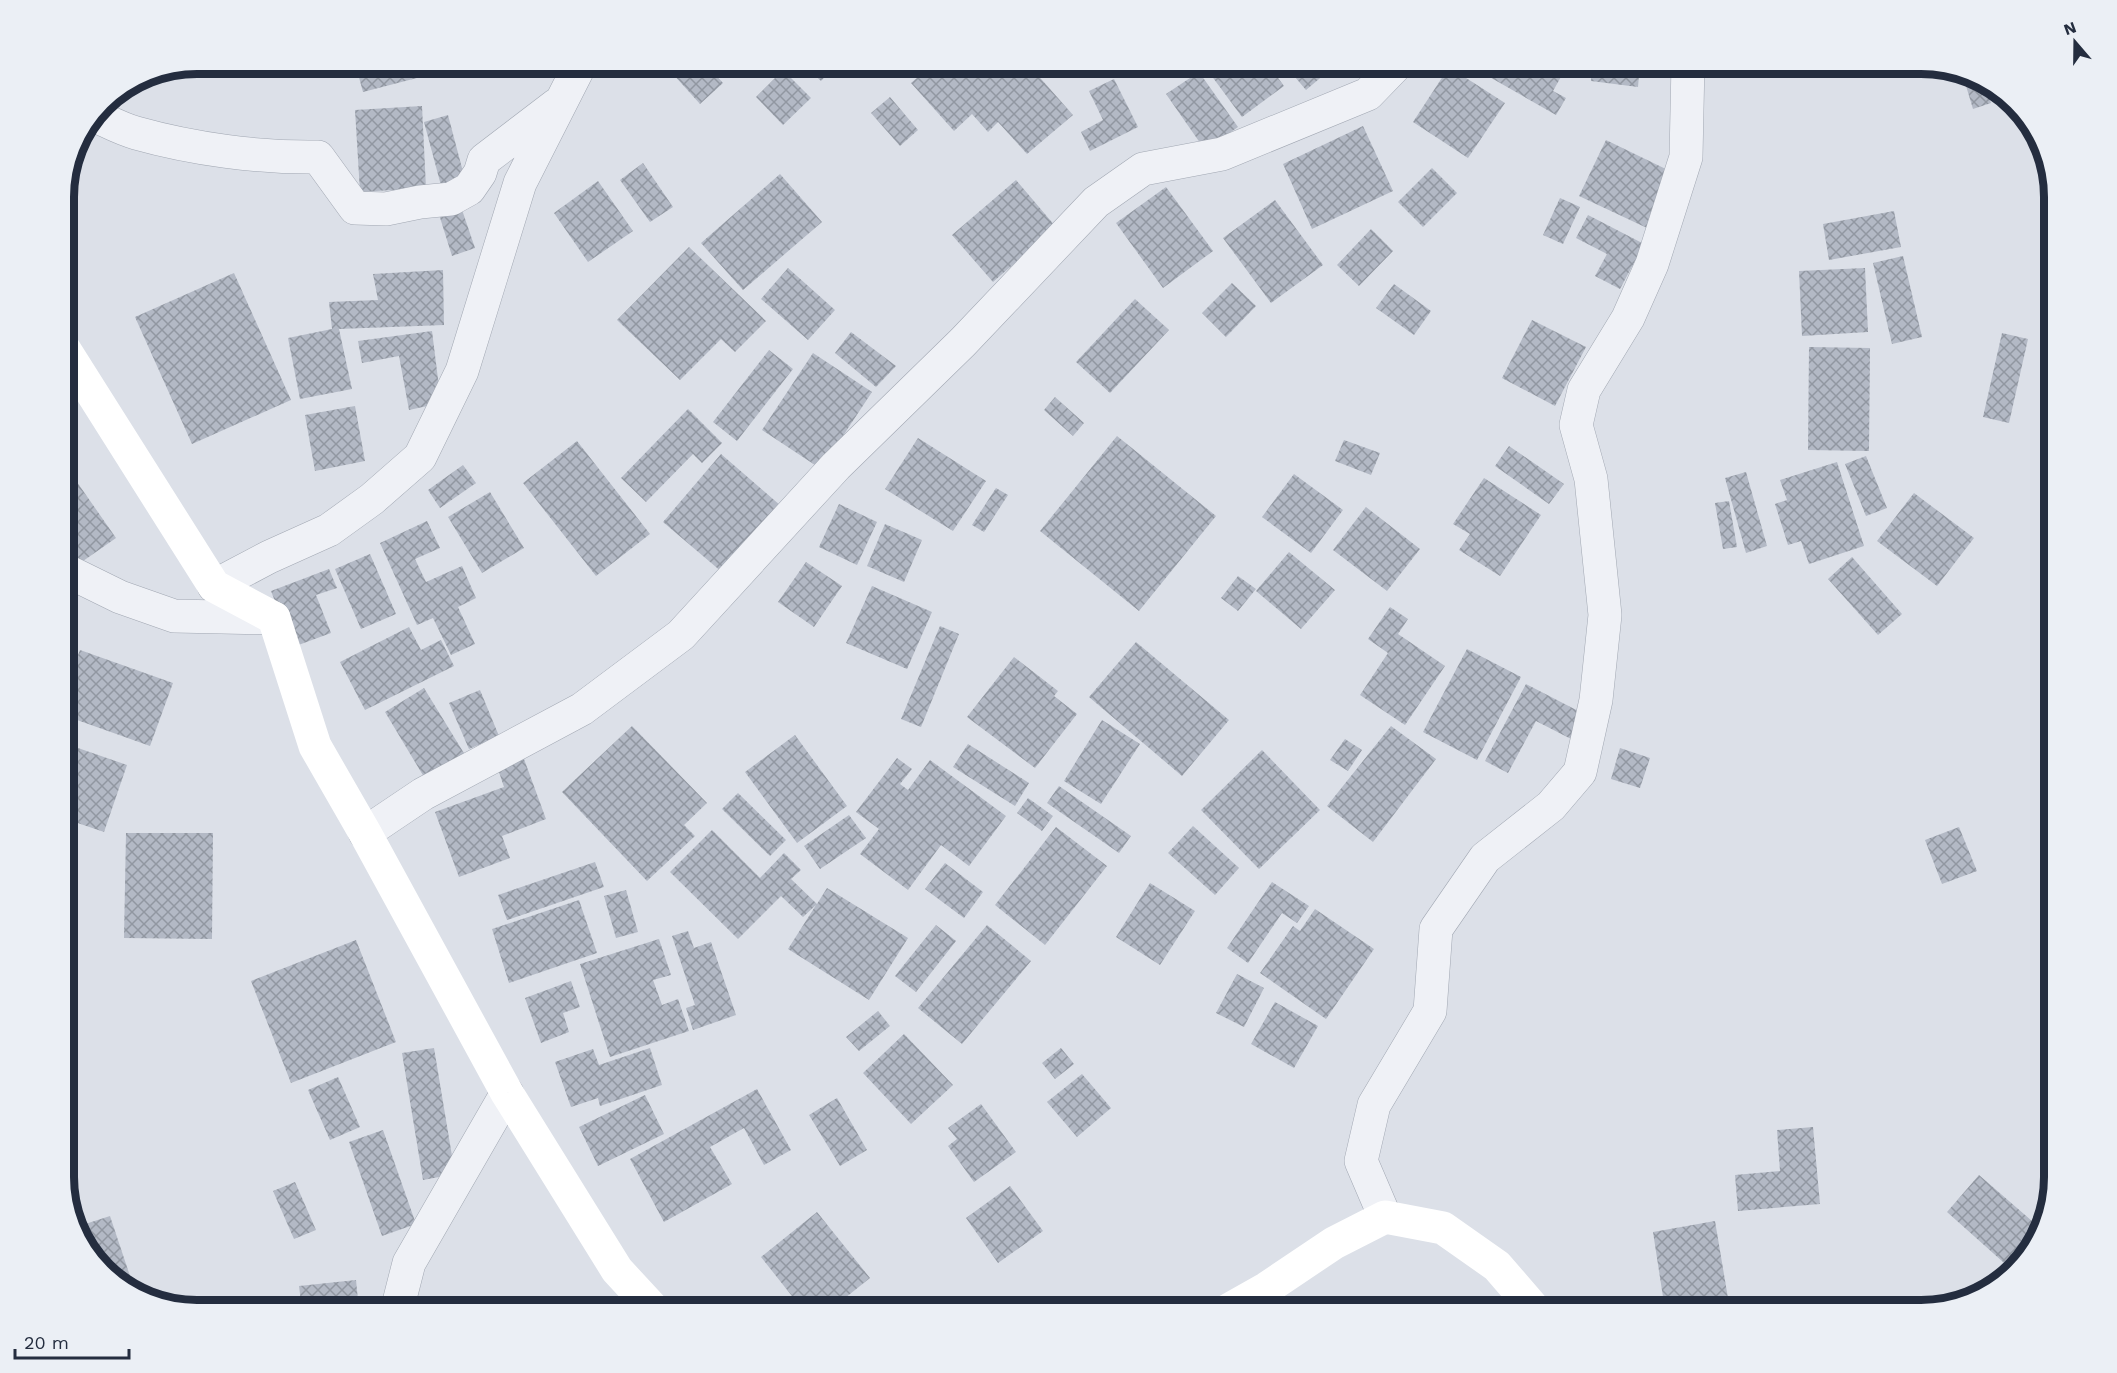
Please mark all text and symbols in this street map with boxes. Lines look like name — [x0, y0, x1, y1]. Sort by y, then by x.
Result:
north arrow — [2045, 12, 2105, 72]
text: N — [2061, 17, 2079, 39]
scale bar — [15, 1322, 129, 1360]
text: 20 m — [24, 1332, 69, 1353]

